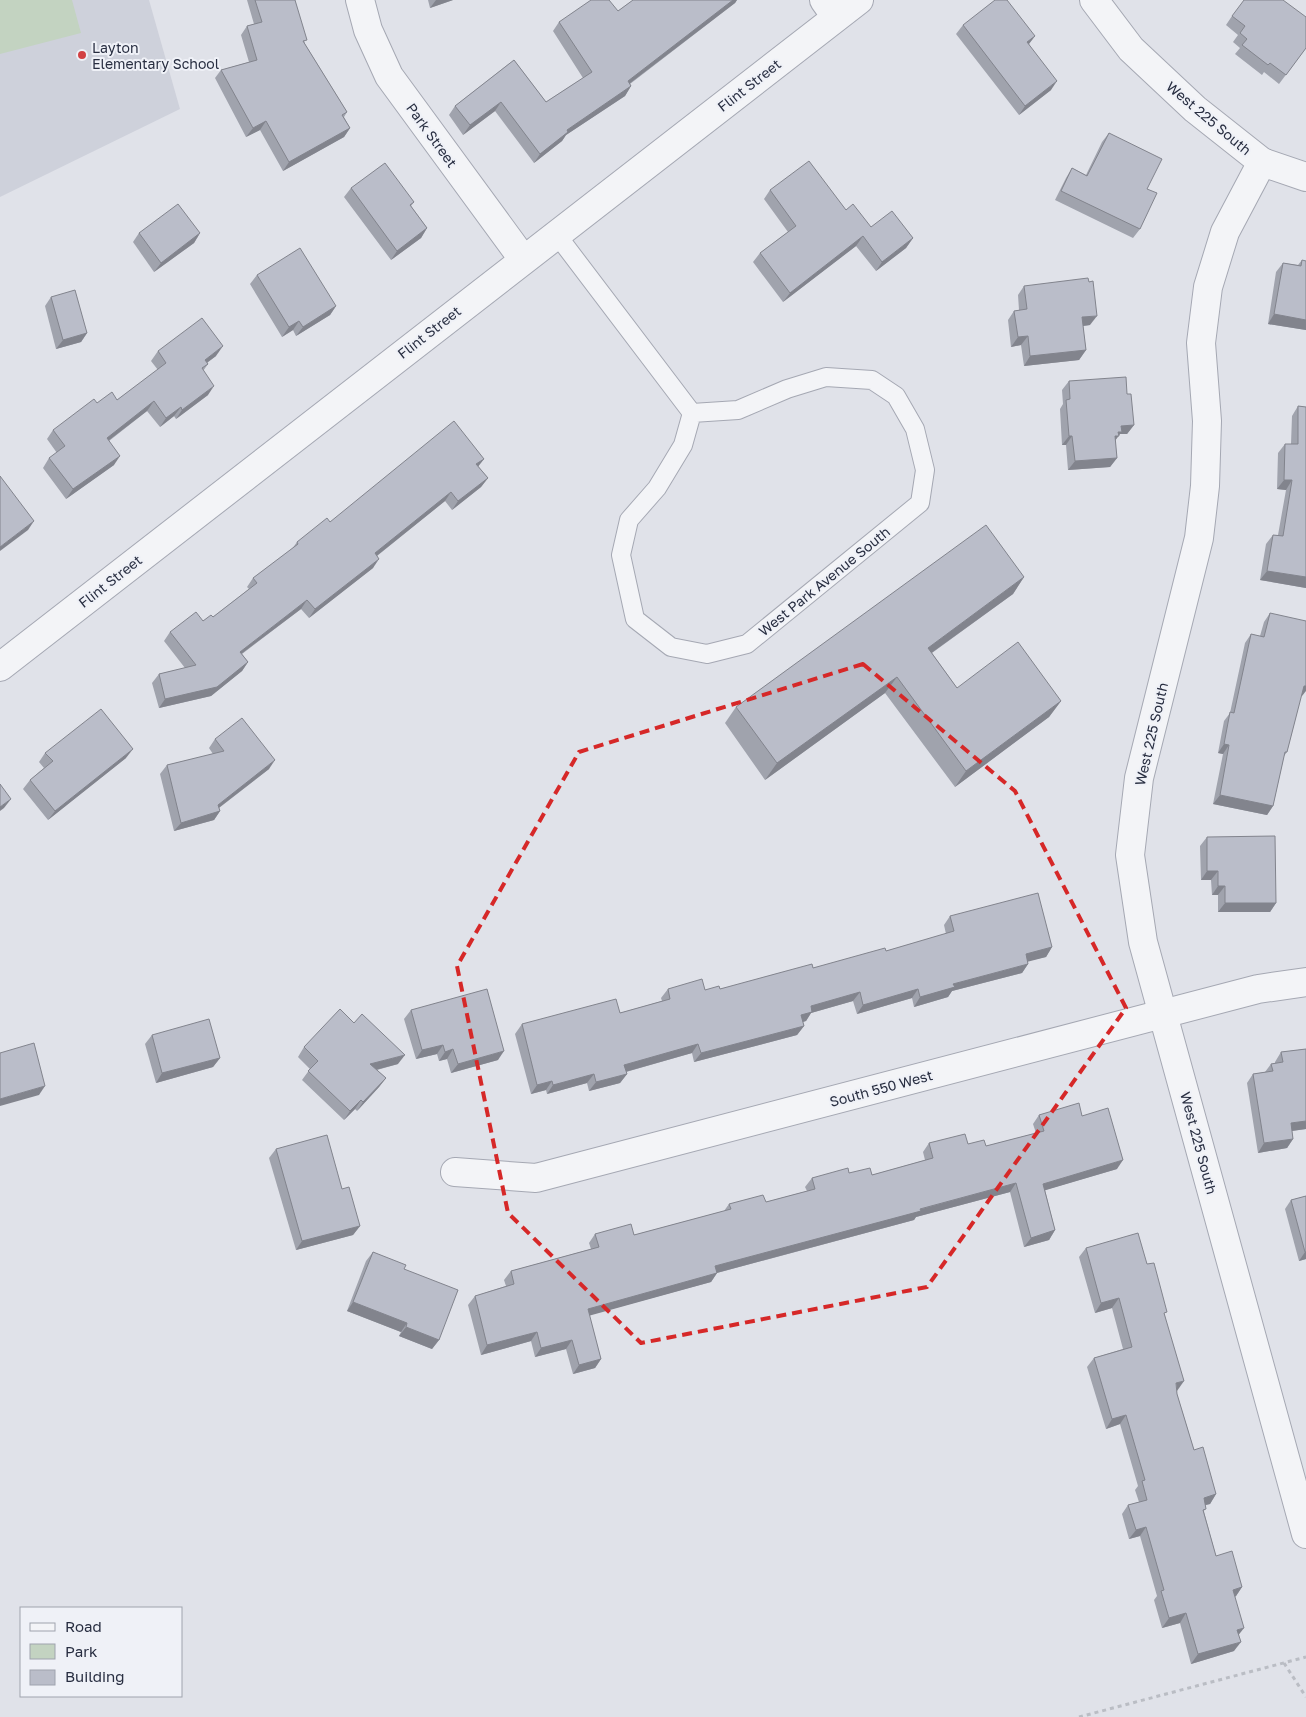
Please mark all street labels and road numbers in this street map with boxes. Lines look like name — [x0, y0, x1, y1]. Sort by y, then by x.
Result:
street label: Flint Street — [714, 55, 784, 115]
street label: West 225 South — [1163, 78, 1255, 158]
street label: Park Street — [403, 100, 461, 170]
street label: Flint Street — [394, 302, 464, 362]
street label: West Park Avenue South — [755, 523, 893, 639]
street label: Flint Street — [75, 551, 145, 611]
street label: West 225 South — [1131, 681, 1171, 787]
street label: South 550 West — [828, 1066, 934, 1110]
street label: West 225 South — [1177, 1090, 1221, 1196]

